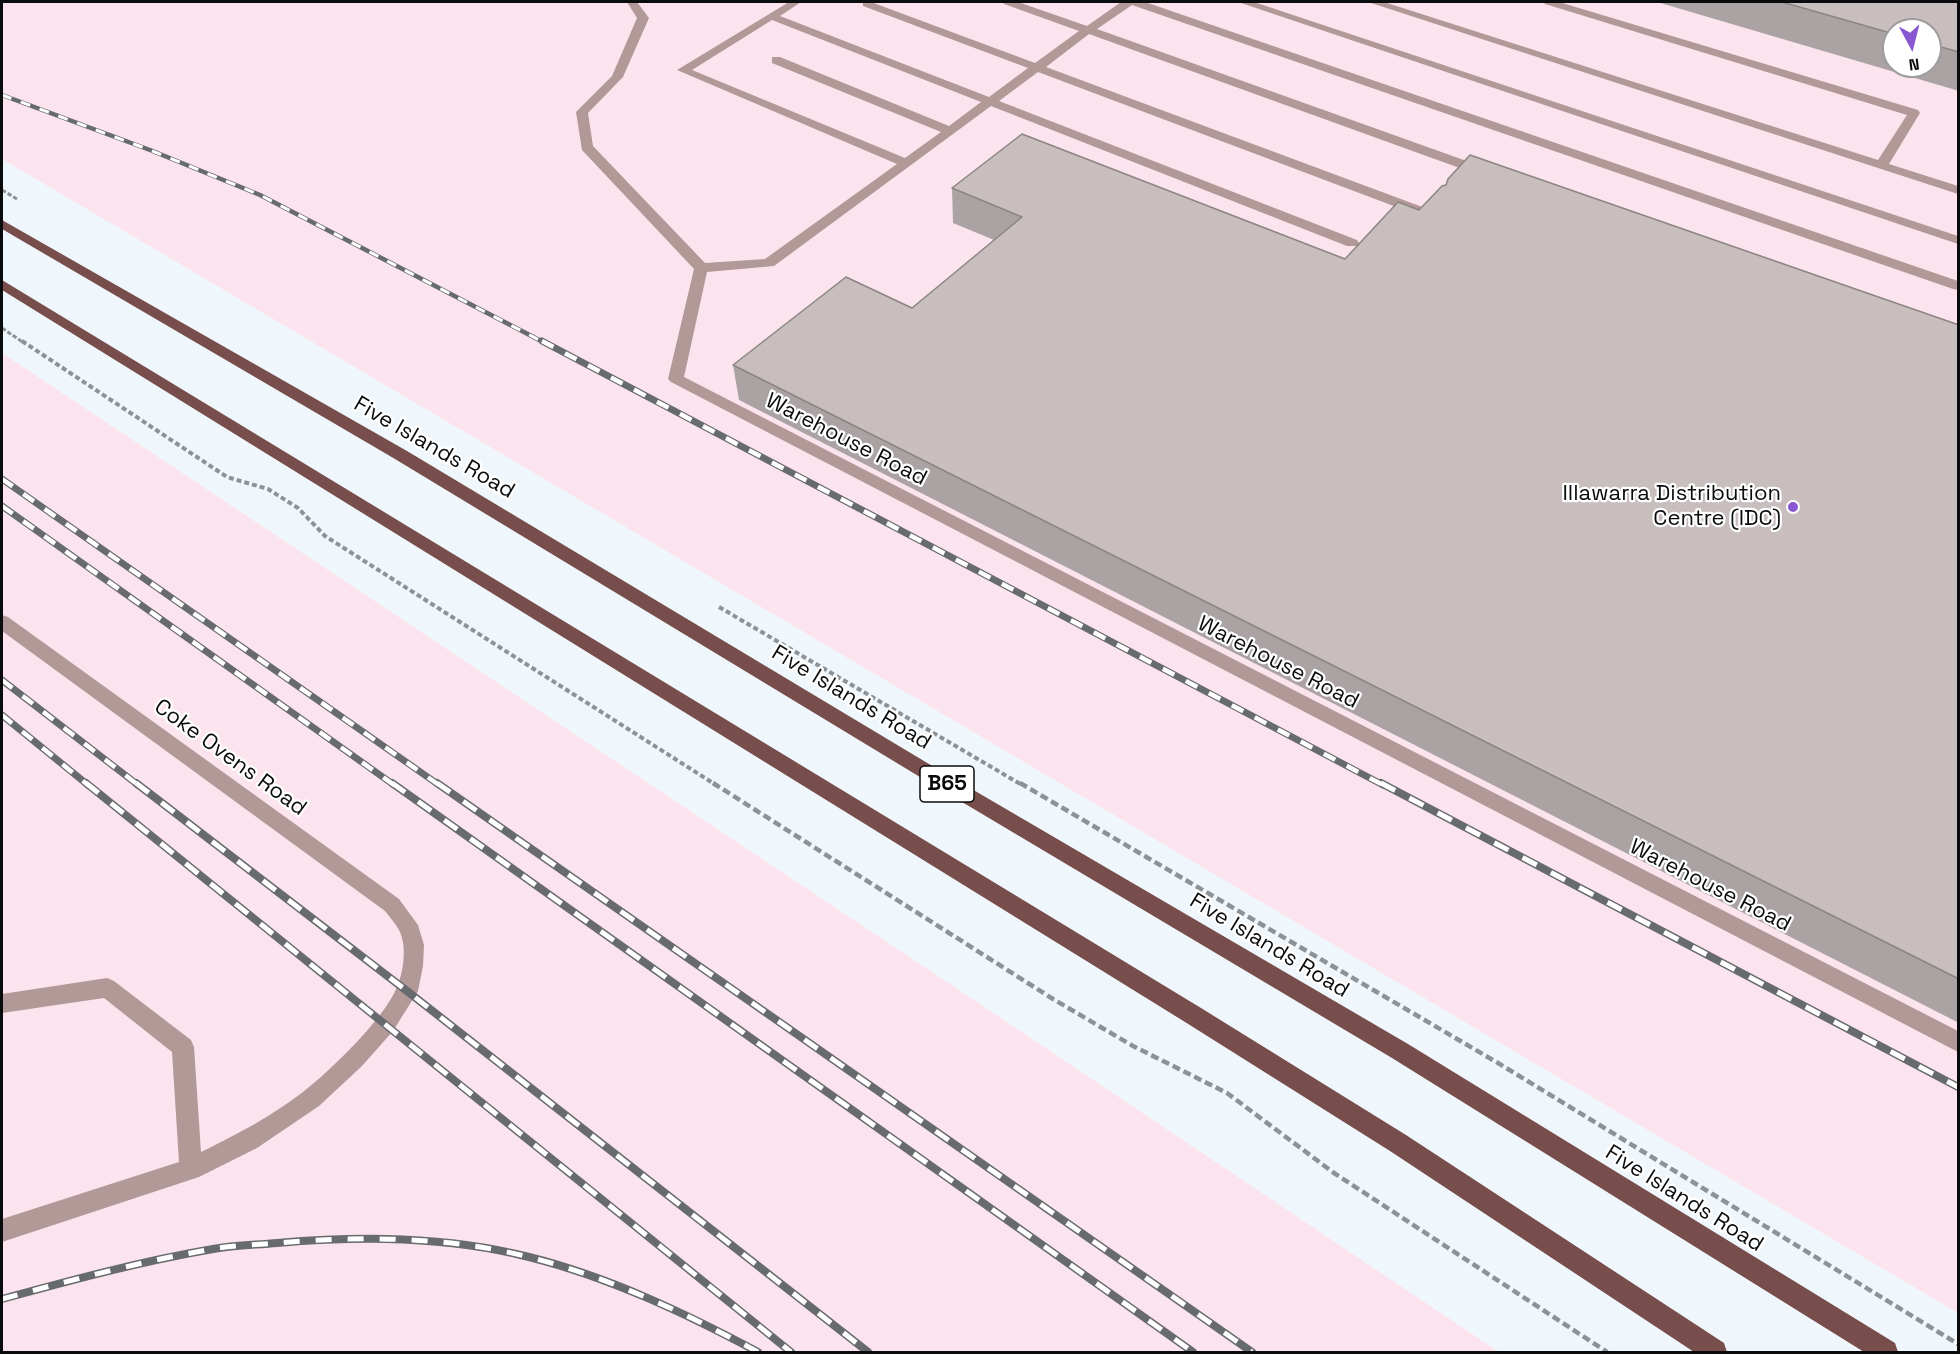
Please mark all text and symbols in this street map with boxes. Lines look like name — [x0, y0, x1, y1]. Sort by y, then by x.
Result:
north arrow — [1882, 18, 1942, 78]
text: N — [1907, 53, 1921, 75]
street label: Warehouse Road — [761, 388, 931, 492]
street label: Five Islands Road — [349, 391, 519, 505]
place label: Illawarra Distribution Centre (IDC) — [1562, 481, 1781, 532]
marker: Illawarra Distribution Centre (IDC) — [1786, 500, 1800, 514]
street label: Warehouse Road — [1193, 611, 1363, 715]
street label: Five Islands Road — [767, 640, 935, 756]
street label: Coke Ovens Road — [149, 694, 311, 822]
road number: B65 — [920, 766, 974, 802]
street label: Warehouse Road — [1625, 834, 1795, 938]
street label: Five Islands Road — [1185, 888, 1353, 1004]
street label: Five Islands Road — [1600, 1140, 1768, 1258]

